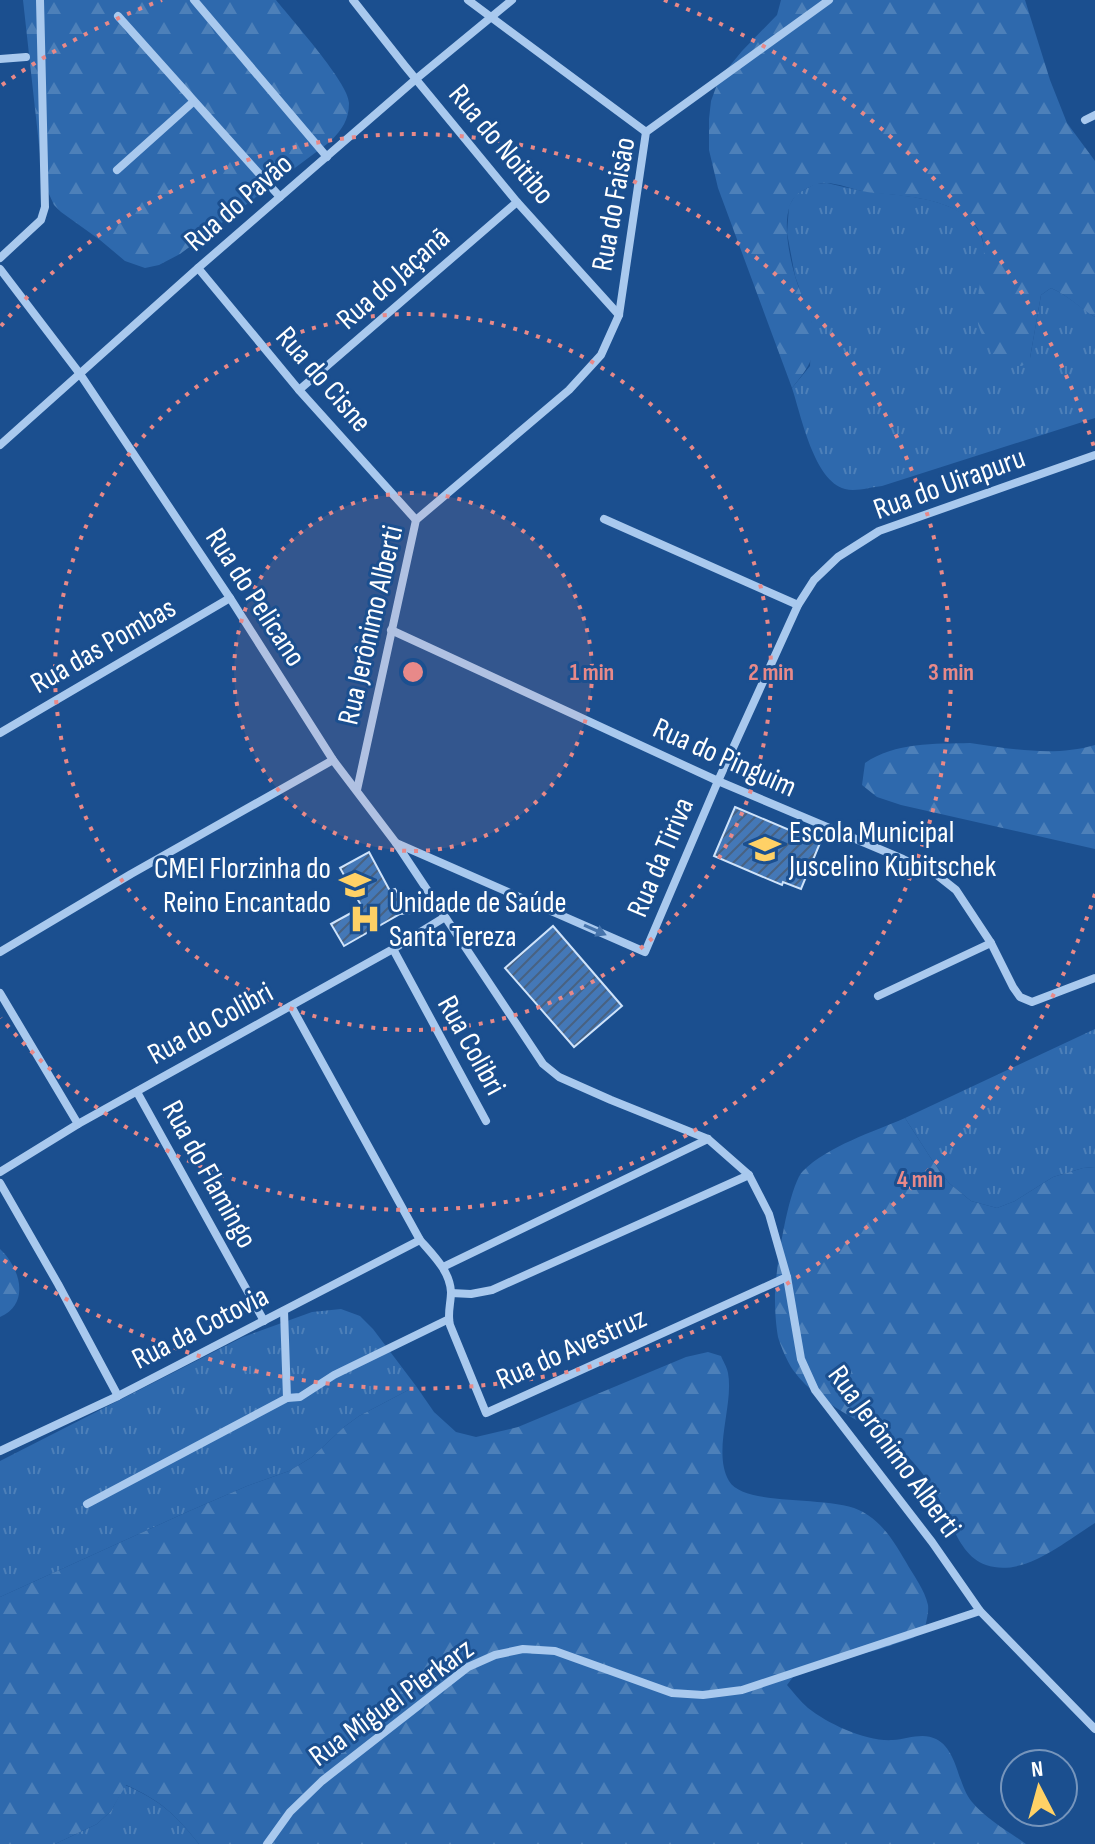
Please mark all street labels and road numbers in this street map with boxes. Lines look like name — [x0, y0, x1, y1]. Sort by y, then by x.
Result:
street label: Rua do Noitibo — [441, 77, 562, 212]
street label: Rua do Faisão — [585, 135, 643, 274]
street label: Rua do Pavão — [177, 146, 300, 259]
street label: Rua do Jaçanã — [330, 220, 457, 338]
street label: Rua do Cisne — [268, 319, 379, 440]
street label: Rua do Uirapuru — [869, 440, 1030, 528]
street label: Rua do Pelicano — [197, 522, 313, 673]
street label: Rua Jerônimo Alberti — [331, 522, 411, 728]
street label: Rua das Pombas — [25, 590, 182, 702]
street label: Rua do Pinguim — [647, 710, 802, 805]
street label: Rua da Tiriva — [620, 792, 702, 923]
street label: Rua do Colibri — [142, 975, 279, 1073]
street label: Rua Colibri — [429, 990, 513, 1101]
street label: Rua do Flamingo — [154, 1094, 264, 1254]
street label: Rua da Cotovia — [126, 1278, 275, 1378]
street label: Rua do Avestruz — [491, 1300, 652, 1398]
street label: Rua Jerônimo Alberti — [820, 1359, 969, 1544]
street label: Rua Miguel Pierkarz — [302, 1631, 481, 1774]

